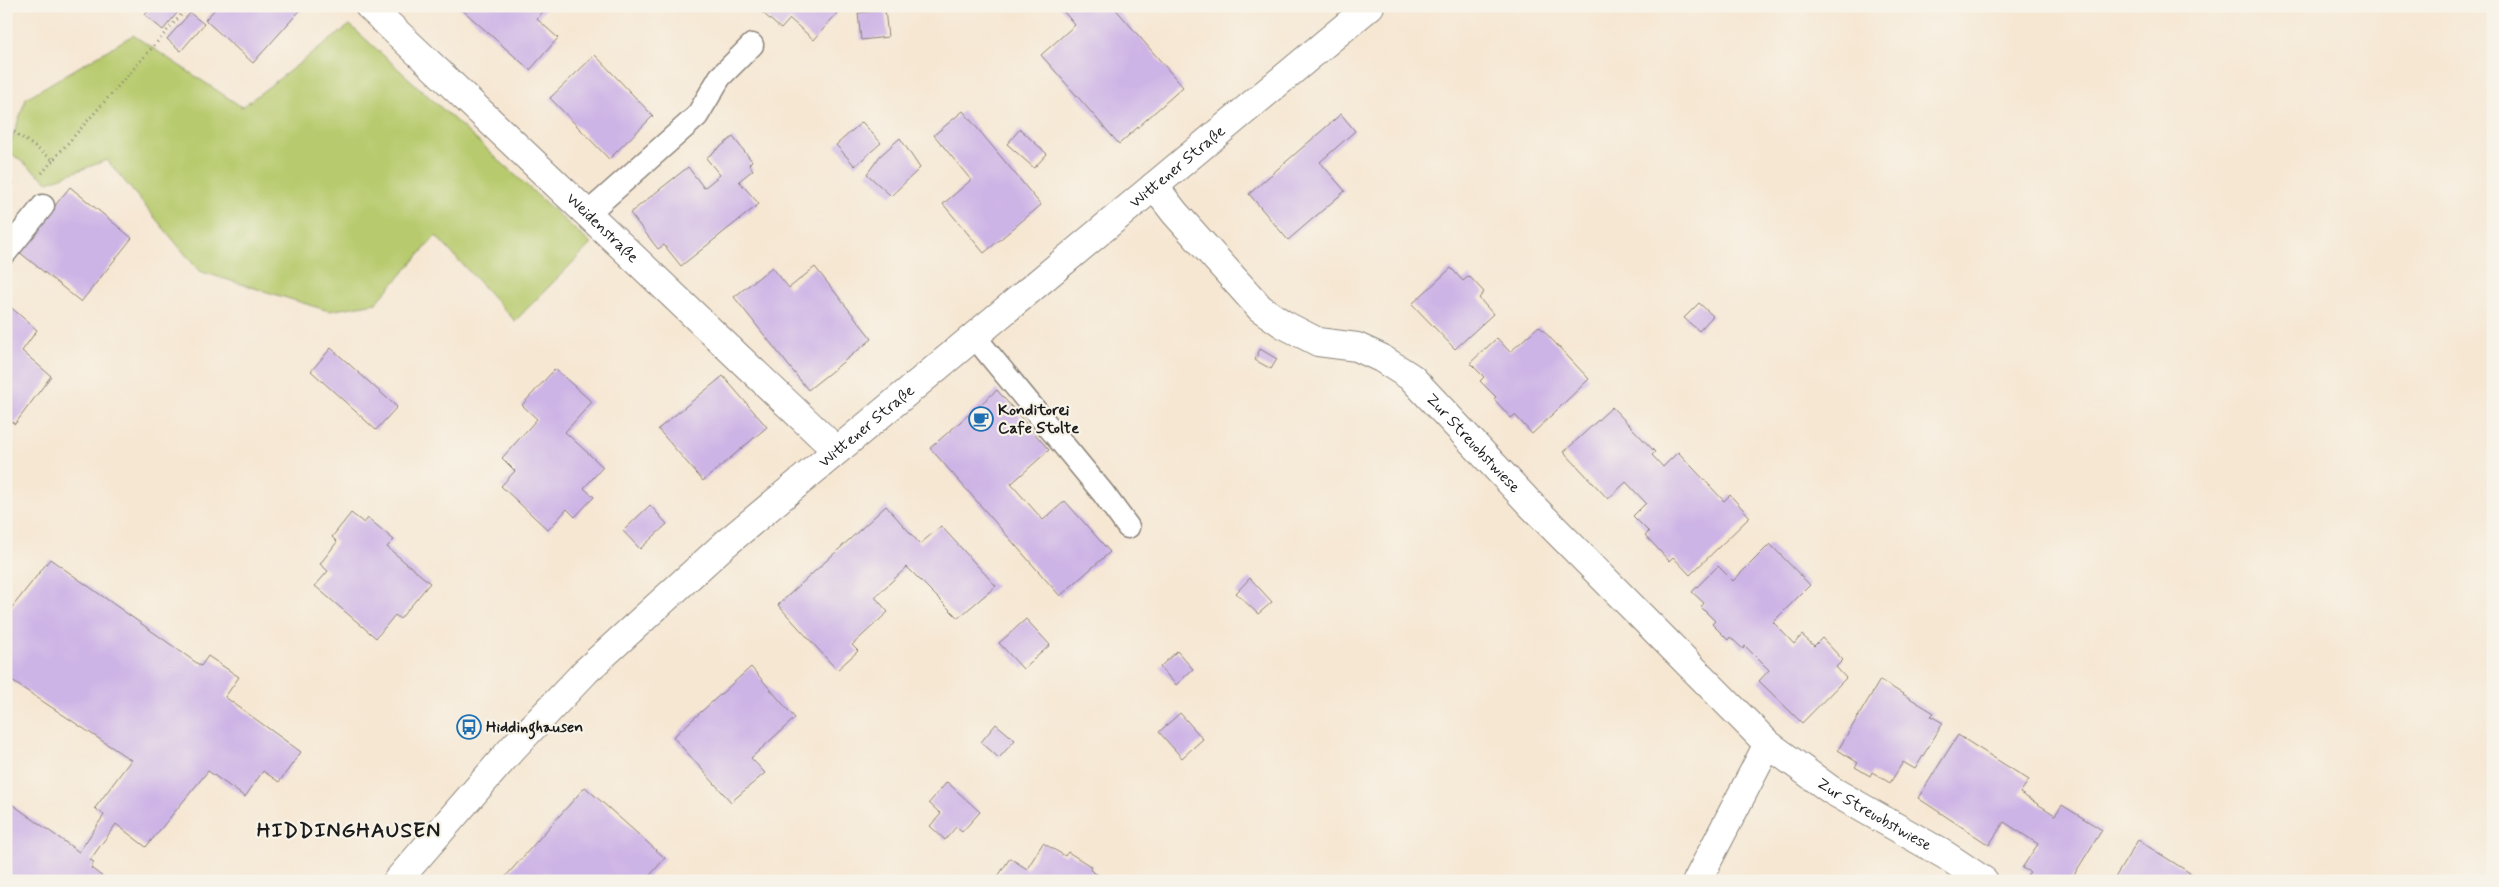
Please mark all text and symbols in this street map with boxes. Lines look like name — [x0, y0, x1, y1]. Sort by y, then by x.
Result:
street label: Wittener Straße — [1125, 121, 1230, 213]
street label: Weidenstraße — [562, 188, 643, 267]
street label: Wittener Straße — [814, 380, 919, 472]
street label: Zur Streuobstwiese — [1421, 389, 1525, 498]
place label: Konditorei Cafe Stolte — [998, 400, 1079, 439]
cafe icon: Konditorei Cafe Stolte — [968, 406, 994, 432]
bus stop icon: Hiddinghausen — [456, 714, 482, 740]
place label: Hiddinghausen — [486, 717, 583, 740]
street label: Zur Streuobstwiese — [1813, 773, 1936, 856]
district label: HIDDINGHAUSEN — [257, 817, 441, 845]

